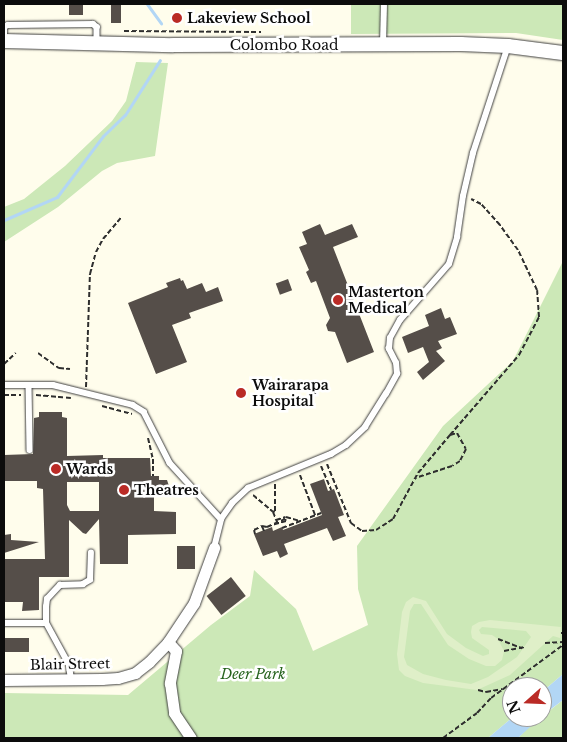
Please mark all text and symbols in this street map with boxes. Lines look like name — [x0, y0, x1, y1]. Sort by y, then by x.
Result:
place label: Lakeview School — [187, 10, 311, 26]
marker: Lakeview School — [171, 12, 183, 24]
street label: Colombo Road — [230, 37, 338, 53]
place label: Masterton Medical — [348, 284, 424, 316]
marker: Masterton Medical — [332, 294, 344, 306]
place label: Wairarapa Hospital — [252, 377, 329, 410]
marker: Wairarapa Hospital — [234, 386, 248, 400]
place label: Wards — [66, 461, 113, 477]
marker: Wards — [50, 463, 62, 475]
place label: Theatres — [134, 482, 199, 498]
marker: Theatres — [118, 484, 130, 496]
street label: Blair Street — [30, 655, 110, 673]
park label: Deer Park — [220, 666, 286, 682]
north arrow — [502, 677, 552, 727]
text: N — [503, 698, 525, 716]

